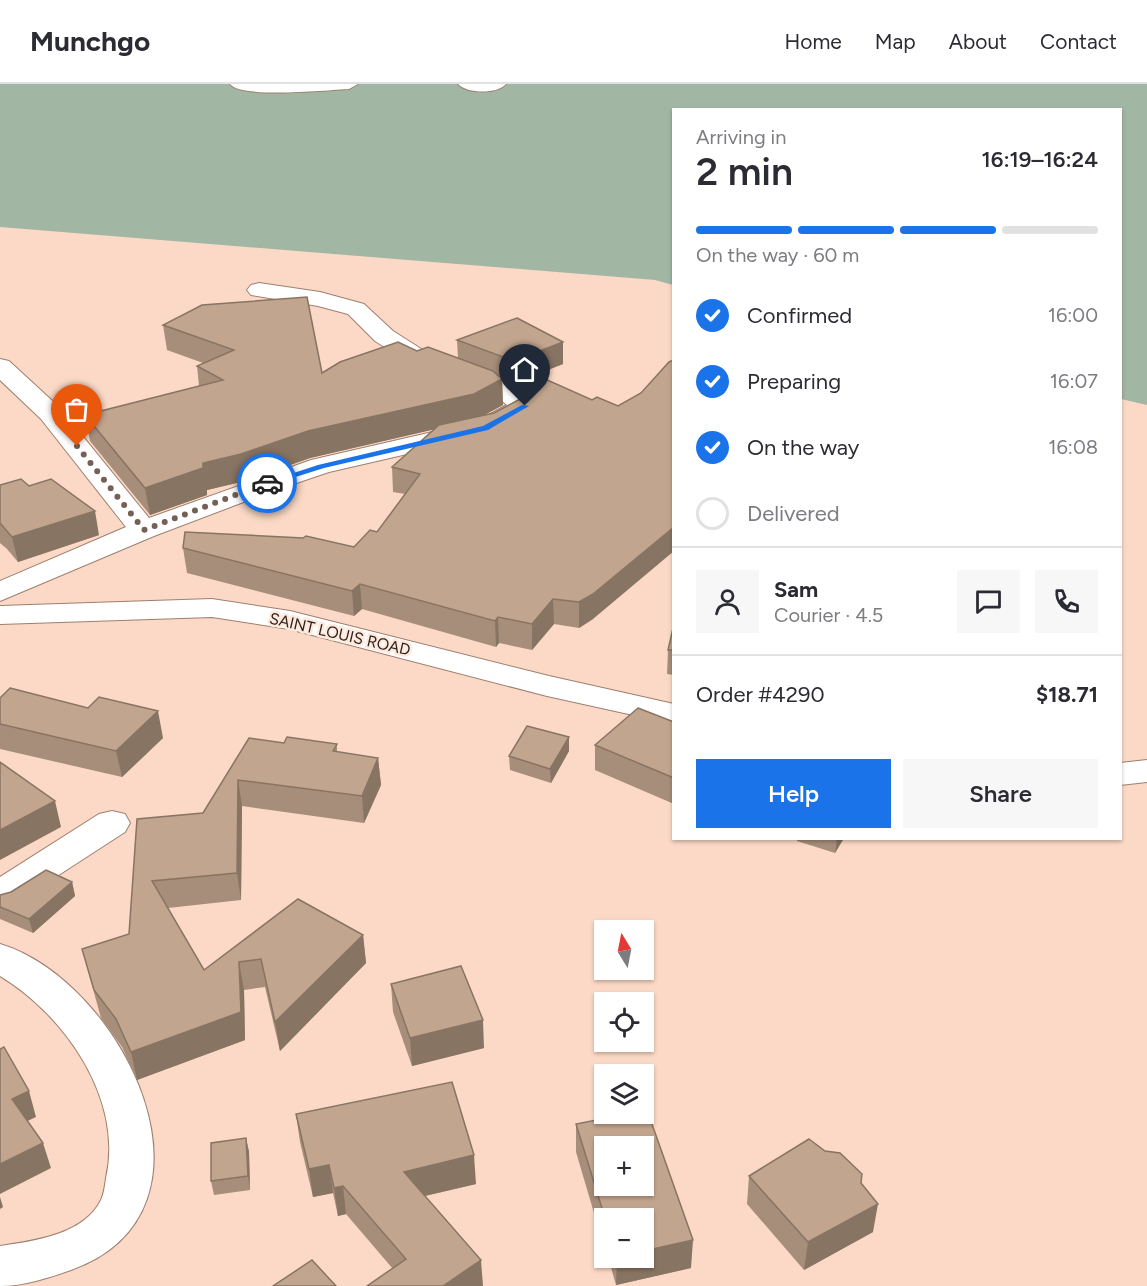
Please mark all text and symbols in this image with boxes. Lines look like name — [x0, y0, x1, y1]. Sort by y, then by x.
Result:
text: Munchgo — [30, 24, 150, 58]
text: Home — [785, 29, 842, 54]
text: Map — [875, 29, 916, 54]
text: About — [949, 29, 1007, 54]
text: Contact — [1040, 29, 1117, 54]
text: Arriving in — [696, 125, 786, 149]
text: 16:19–16:24 — [982, 146, 1098, 173]
text: 2 min — [696, 148, 793, 195]
text: On the way · 60 m — [696, 243, 859, 267]
icon: check — [696, 299, 729, 332]
text: Confirmed — [747, 302, 852, 329]
text: 16:00 — [1048, 303, 1098, 327]
pin — [499, 344, 550, 406]
icon: home — [508, 353, 541, 386]
icon: check — [696, 365, 729, 398]
text: Preparing — [747, 368, 841, 395]
text: 16:07 — [1050, 369, 1098, 393]
pin — [51, 384, 102, 446]
icon: bag — [60, 393, 93, 426]
icon: check — [696, 431, 729, 464]
text: On the way — [747, 434, 859, 461]
text: 16:08 — [1048, 435, 1098, 459]
courier — [237, 453, 297, 513]
icon: car — [251, 467, 284, 500]
text: Delivered — [747, 500, 840, 527]
button: person — [696, 570, 759, 633]
button: chat — [957, 570, 1020, 633]
button: phone — [1035, 570, 1098, 633]
text: Sam — [774, 576, 818, 603]
text: Courier · 4.5 — [774, 603, 883, 627]
street label: SAINT LOUIS ROAD — [268, 609, 412, 659]
text: Order #4290 — [696, 681, 825, 708]
text: $18.71 — [1036, 681, 1098, 708]
button: Help — [696, 759, 891, 828]
button: Share — [903, 759, 1098, 828]
north arrow — [594, 920, 654, 980]
map controls — [594, 920, 654, 1268]
button: locate — [594, 992, 654, 1052]
button: layers — [594, 1064, 654, 1124]
button: + — [594, 1136, 654, 1196]
button: − — [594, 1208, 654, 1268]

